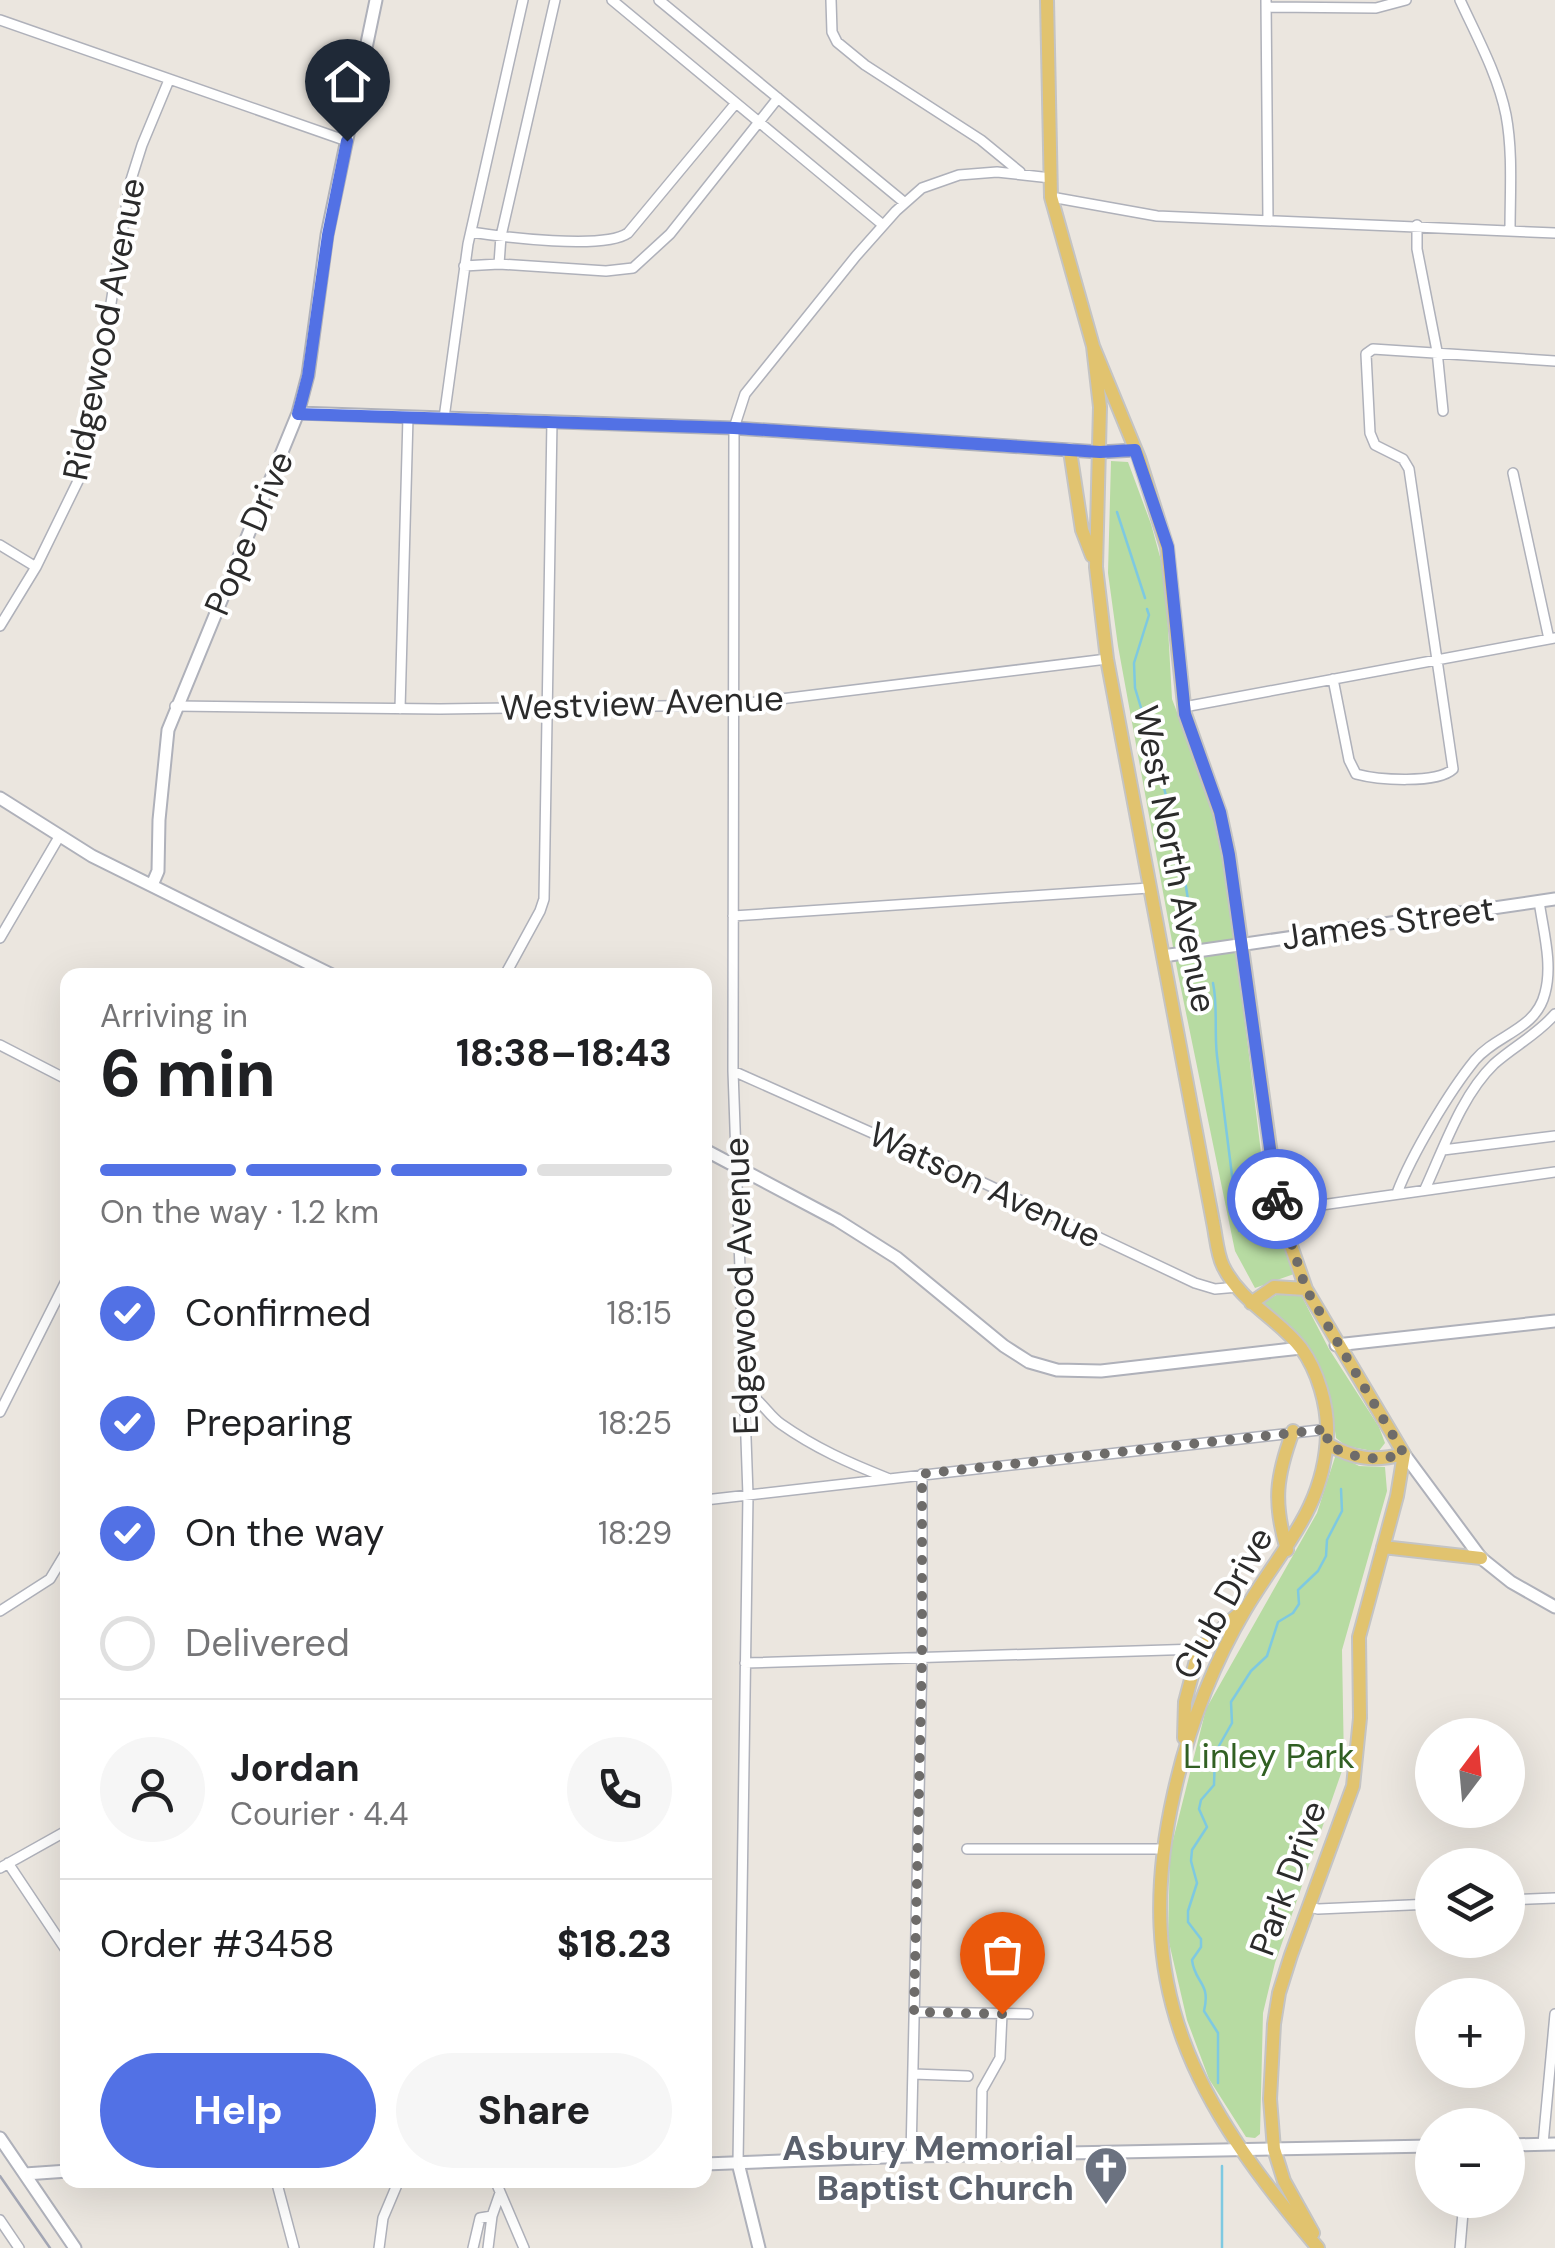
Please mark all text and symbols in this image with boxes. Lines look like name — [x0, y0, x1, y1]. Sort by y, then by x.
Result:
pin — [305, 39, 390, 142]
icon: home — [320, 54, 375, 109]
street label: Ridgewood Avenue — [52, 174, 156, 484]
street label: Pope Drive — [194, 444, 304, 622]
street label: Westview Avenue — [500, 675, 784, 731]
street label: West North Avenue — [1123, 702, 1227, 1016]
street label: James Street — [1279, 885, 1497, 961]
text: Arriving in — [100, 995, 248, 1037]
text: 18:38–18:43 — [456, 1028, 672, 1078]
text: 6 min — [100, 1032, 276, 1116]
street label: Watson Avenue — [861, 1111, 1109, 1259]
street label: Edgewood Avenue — [713, 1137, 769, 1435]
courier — [1227, 1149, 1327, 1249]
icon: bike — [1250, 1172, 1305, 1227]
text: On the way · 1.2 km — [100, 1191, 379, 1233]
icon: check — [100, 1286, 155, 1341]
text: Confirmed — [185, 1288, 371, 1338]
text: 18:15 — [607, 1292, 672, 1334]
icon: check — [100, 1396, 155, 1451]
text: Preparing — [185, 1398, 353, 1448]
text: 18:25 — [598, 1402, 672, 1444]
icon: check — [100, 1506, 155, 1561]
text: On the way — [185, 1508, 384, 1558]
text: 18:29 — [598, 1512, 672, 1554]
street label: Club Drive — [1162, 1519, 1284, 1687]
text: Delivered — [185, 1618, 350, 1668]
north arrow — [1415, 1718, 1525, 1828]
map controls — [1415, 1718, 1525, 2218]
park label: Linley Park — [1183, 1733, 1355, 1779]
button: person — [100, 1737, 205, 1842]
button: phone — [567, 1737, 672, 1842]
text: Jordan — [230, 1743, 360, 1793]
text: Courier · 4.4 — [230, 1793, 408, 1835]
street label: Park Drive — [1239, 1794, 1337, 1962]
button: layers — [1415, 1848, 1525, 1958]
pin — [960, 1912, 1045, 2015]
text: Order #3458 — [100, 1919, 335, 1969]
text: $18.23 — [557, 1919, 672, 1969]
icon: bag — [975, 1927, 1030, 1982]
button: + — [1415, 1978, 1525, 2088]
button: Help — [100, 2053, 376, 2168]
button: Share — [396, 2053, 672, 2168]
button: − — [1415, 2108, 1525, 2218]
place label: Asbury Memorial Baptist Church — [782, 2125, 1074, 2211]
church icon: Asbury Memorial Baptist Church — [1083, 2145, 1129, 2206]

